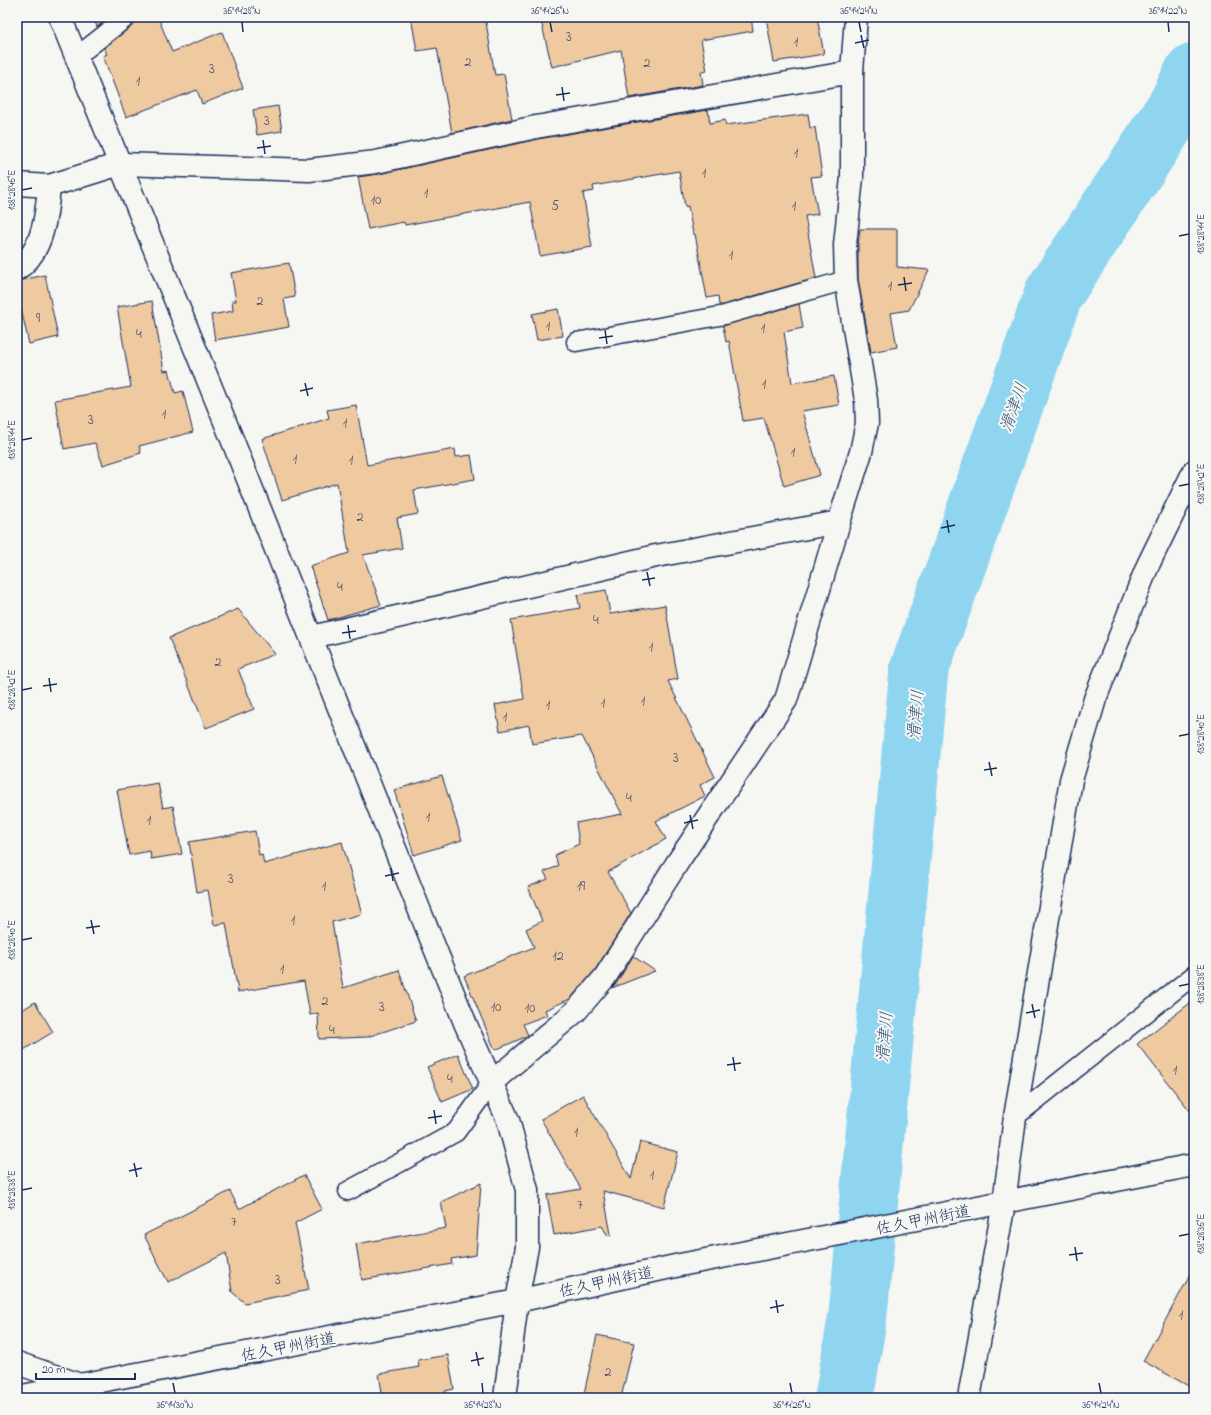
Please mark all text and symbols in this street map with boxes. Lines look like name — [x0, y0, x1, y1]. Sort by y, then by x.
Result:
text: 36°14'28"N — [223, 4, 261, 19]
text: 36°14'26"N — [531, 4, 569, 19]
text: 36°14'24"N — [840, 4, 878, 19]
text: 36°14'22"N — [1149, 4, 1188, 19]
house number: 3 — [566, 27, 572, 48]
house number: 1 — [794, 32, 799, 53]
house number: 2 — [465, 52, 472, 73]
house number: 2 — [644, 53, 651, 74]
house number: 3 — [209, 59, 215, 80]
house number: 1 — [136, 71, 141, 92]
house number: 3 — [264, 111, 270, 132]
house number: 1 — [794, 143, 799, 164]
house number: 1 — [702, 163, 707, 184]
text: 138°28'46"E — [5, 170, 20, 210]
house number: 1 — [424, 183, 429, 204]
house number: 10 — [371, 190, 381, 211]
house number: 5 — [551, 196, 559, 217]
house number: 1 — [792, 196, 797, 217]
text: 138°28'44"E — [1194, 214, 1209, 254]
house number: 1 — [729, 245, 734, 266]
house number: 1 — [888, 276, 893, 297]
house number: 2 — [257, 291, 264, 312]
house number: 9 — [36, 308, 41, 329]
house number: 1 — [546, 316, 551, 337]
house number: 1 — [761, 318, 766, 339]
house number: 4 — [136, 324, 142, 345]
house number: 1 — [762, 374, 767, 395]
water label: 滑津川 — [994, 379, 1035, 436]
house number: 1 — [162, 404, 167, 425]
house number: 3 — [88, 410, 94, 431]
house number: 1 — [343, 413, 348, 434]
text: 138°28'44"E — [5, 420, 20, 460]
house number: 1 — [791, 442, 796, 463]
house number: 1 — [293, 449, 298, 470]
house number: 1 — [349, 450, 354, 471]
text: 138°28'42"E — [1194, 464, 1209, 505]
house number: 2 — [357, 507, 364, 528]
house number: 4 — [337, 577, 343, 598]
house number: 4 — [593, 610, 599, 631]
house number: 1 — [649, 637, 654, 658]
house number: 2 — [215, 652, 222, 673]
text: 138°28'42"E — [5, 670, 20, 711]
water label: 滑津川 — [902, 689, 931, 742]
house number: 1 — [641, 691, 646, 712]
house number: 1 — [601, 693, 606, 714]
house number: 1 — [546, 695, 551, 716]
house number: 1 — [503, 707, 508, 728]
text: 138°28'40"E — [1194, 714, 1209, 754]
house number: 3 — [673, 748, 679, 769]
house number: 4 — [626, 788, 632, 809]
house number: 1 — [426, 807, 431, 828]
house number: 1 — [147, 810, 152, 831]
house number: 3 — [228, 869, 234, 890]
house number: 1 — [322, 876, 327, 897]
house number: 19 — [577, 876, 586, 897]
house number: 1 — [291, 910, 296, 931]
text: 138°28'40"E — [5, 920, 20, 960]
house number: 12 — [552, 946, 564, 967]
house number: 1 — [280, 959, 285, 980]
text: 138°28'38"E — [1194, 964, 1209, 1004]
house number: 2 — [322, 991, 329, 1012]
house number: 3 — [379, 997, 385, 1018]
house number: 10 — [491, 997, 501, 1018]
house number: 10 — [525, 998, 535, 1019]
water label: 滑津川 — [871, 1011, 900, 1064]
house number: 4 — [329, 1020, 335, 1041]
house number: 1 — [1173, 1060, 1178, 1081]
house number: 4 — [447, 1069, 453, 1090]
house number: 1 — [574, 1122, 579, 1143]
house number: 1 — [650, 1165, 655, 1186]
text: 138°28'38"E — [5, 1170, 20, 1210]
house number: 7 — [577, 1195, 583, 1216]
street label: 佐久甲州街道 — [874, 1200, 973, 1242]
house number: 7 — [231, 1212, 237, 1233]
text: 138°28'36"E — [1194, 1214, 1209, 1254]
street label: 佐久甲州街道 — [557, 1261, 656, 1305]
house number: 3 — [275, 1270, 281, 1291]
house number: 1 — [1179, 1305, 1184, 1326]
street label: 佐久甲州街道 — [239, 1327, 338, 1369]
scale bar — [36, 1355, 135, 1381]
text: 20 m — [42, 1361, 65, 1379]
house number: 2 — [605, 1362, 612, 1383]
text: 36°14'30"N — [156, 1398, 194, 1413]
text: 36°14'28"N — [464, 1398, 502, 1413]
text: 36°14'26"N — [773, 1398, 811, 1413]
text: 36°14'24"N — [1082, 1398, 1120, 1413]

